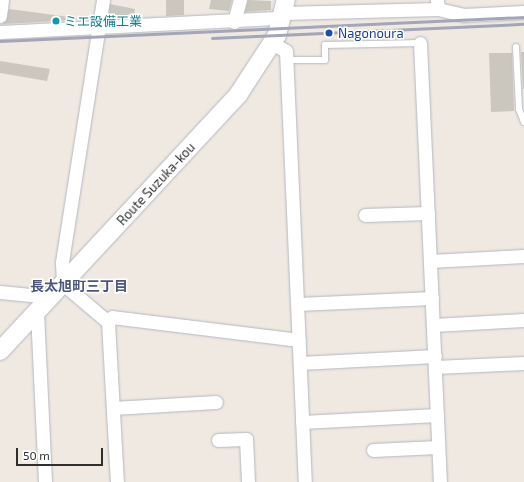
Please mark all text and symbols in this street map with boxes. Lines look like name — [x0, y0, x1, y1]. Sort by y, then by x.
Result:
place label: ミエ設備工業 — [64, 13, 142, 29]
marker: ミエ設備工業 — [51, 16, 61, 26]
place label: Nagonoura — [338, 25, 404, 41]
marker: Nagonoura — [323, 27, 335, 39]
street label: Route Suzuka-kou — [114, 139, 198, 229]
district label: 長太旭町三丁目 — [30, 278, 128, 294]
scale bar — [18, 440, 105, 466]
text: 50 m — [23, 448, 50, 462]

